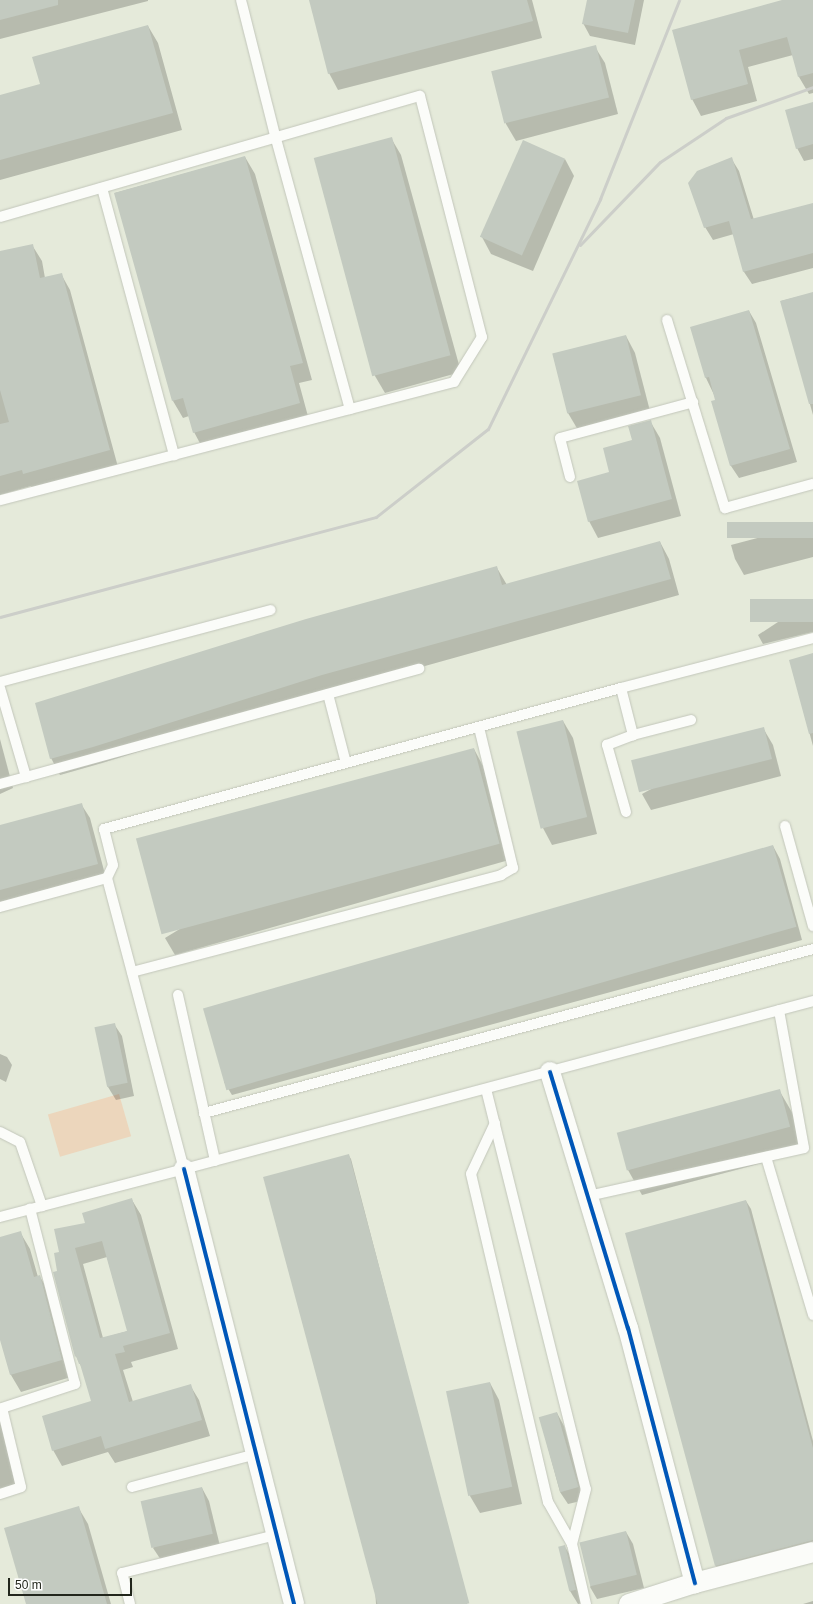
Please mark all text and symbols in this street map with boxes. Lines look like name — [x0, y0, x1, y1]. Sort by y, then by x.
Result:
scale bar — [10, 1570, 134, 1596]
text: 50 m — [15, 1578, 42, 1592]

